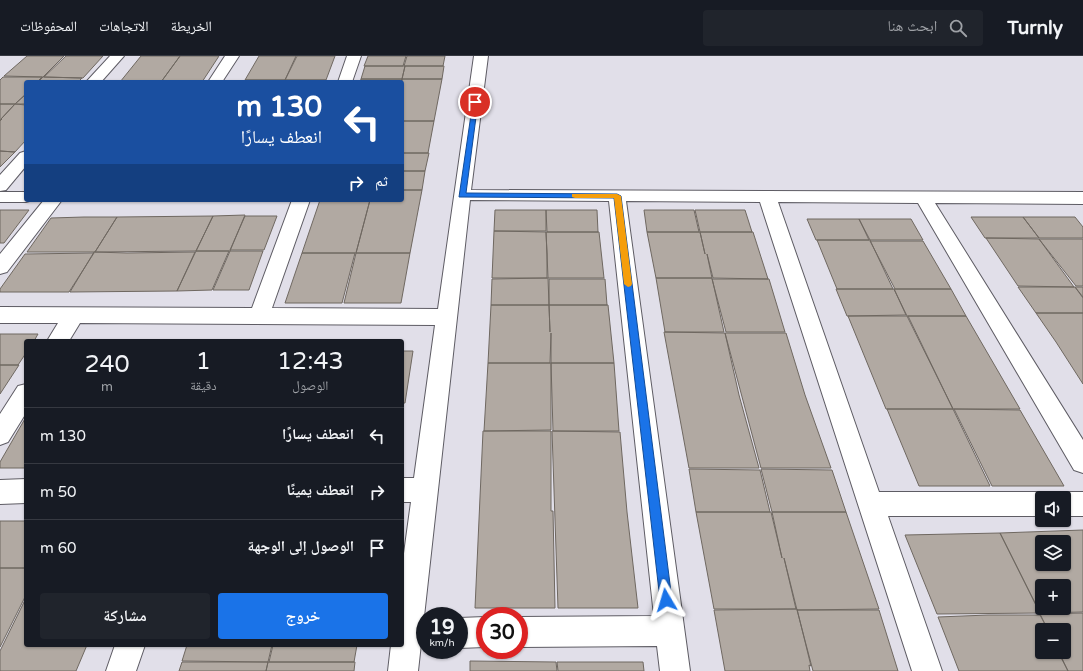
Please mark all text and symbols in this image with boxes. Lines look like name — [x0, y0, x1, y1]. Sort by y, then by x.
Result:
search box — [703, 10, 983, 46]
text: ابحث هنا — [888, 17, 937, 35]
icon: search — [947, 17, 969, 39]
text: Turnly — [1007, 17, 1063, 39]
text: المحفوظات — [20, 18, 77, 35]
text: الاتجاهات — [99, 18, 149, 35]
text: الخريطة — [171, 18, 212, 35]
pin — [458, 85, 492, 119]
text: 130 m — [236, 90, 322, 124]
icon: arrive — [464, 91, 486, 113]
icon: left — [336, 96, 388, 148]
text: انعطف يسارًا — [241, 126, 322, 148]
icon: right — [345, 172, 367, 194]
text: ثم — [375, 172, 388, 190]
text: 1 — [196, 347, 211, 376]
text: 12:43 — [277, 347, 344, 376]
text: 240 — [84, 350, 130, 379]
text: دقيقة — [190, 378, 217, 394]
text: الوصول — [292, 378, 328, 394]
text: m — [101, 379, 113, 395]
text: انعطف يسارًا — [282, 425, 354, 443]
icon: left — [366, 425, 388, 447]
text: 130 m — [40, 427, 86, 445]
text: انعطف يمينًا — [286, 481, 354, 499]
icon: right — [366, 481, 388, 503]
text: 50 m — [40, 483, 77, 501]
map controls — [1035, 491, 1071, 659]
button: sound — [1035, 491, 1071, 527]
button: layers — [1035, 535, 1071, 571]
text: الوصول إلى الوجهة — [248, 537, 354, 555]
icon: arrive — [366, 537, 388, 559]
text: 60 m — [40, 539, 77, 557]
position arrow — [645, 579, 687, 621]
button: + — [1035, 579, 1071, 615]
button: مشاركة — [40, 593, 210, 639]
button: خروج — [218, 593, 388, 639]
speed limit sign: 30 — [476, 607, 528, 659]
text: 19 — [429, 616, 455, 640]
button: − — [1035, 623, 1071, 659]
text: km/h — [429, 637, 455, 649]

